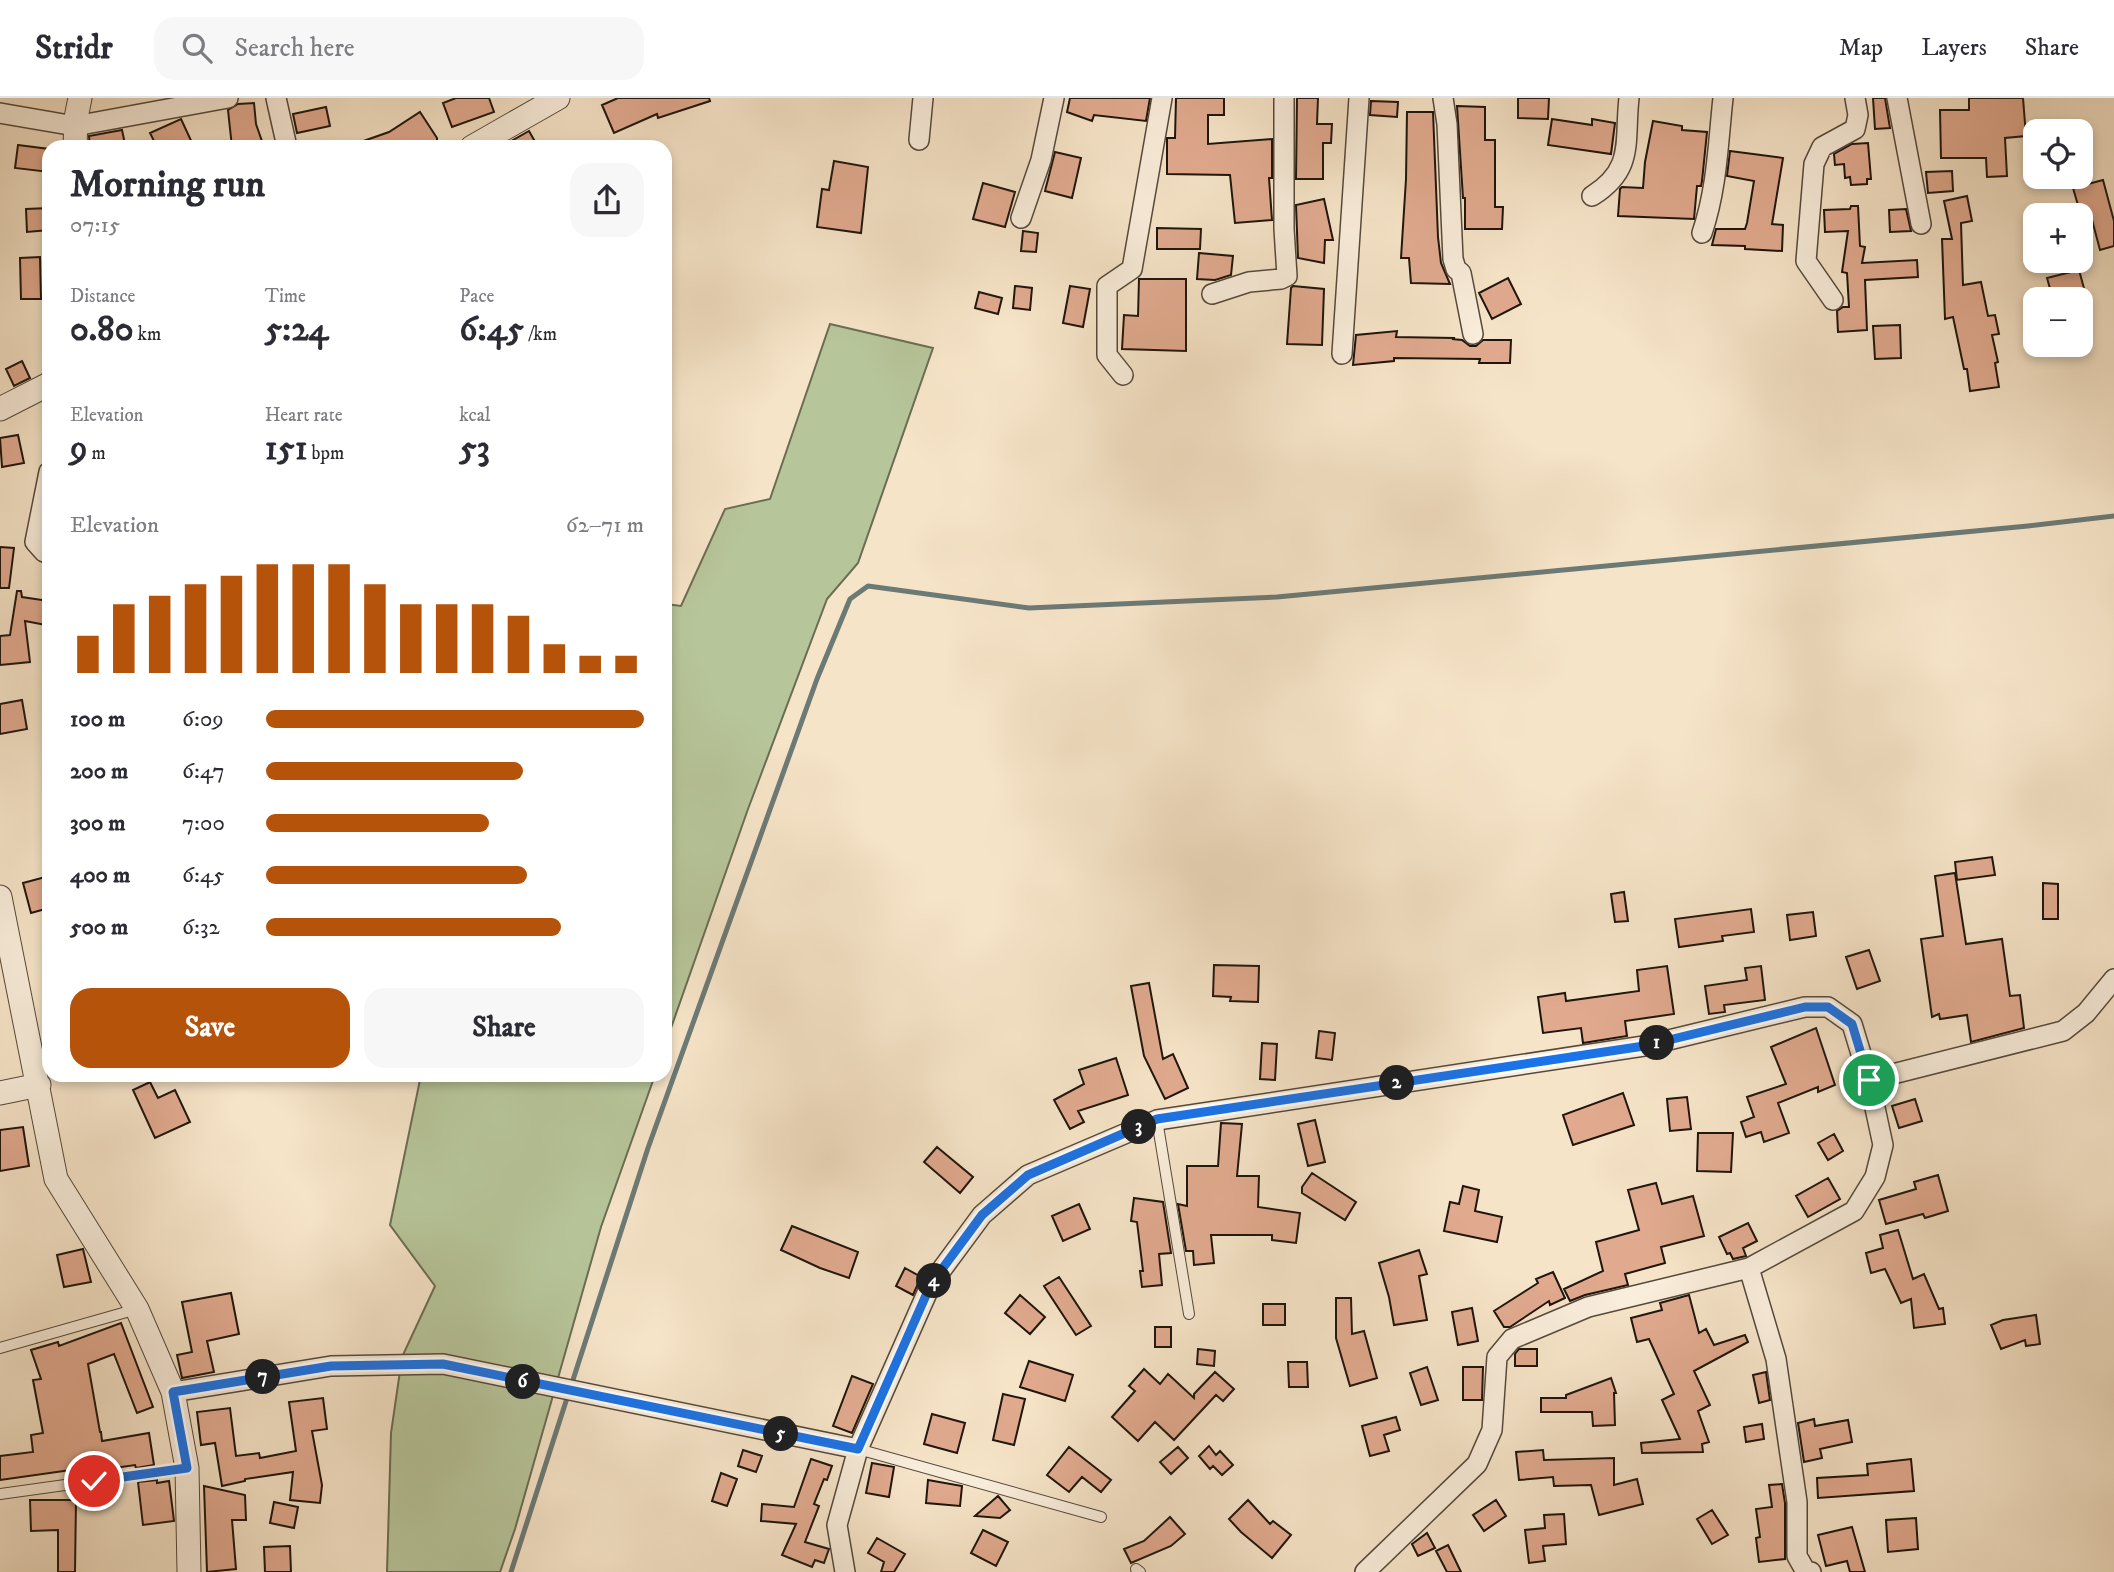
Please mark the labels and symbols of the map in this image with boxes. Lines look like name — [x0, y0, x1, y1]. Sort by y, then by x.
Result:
pin: 1 — [1640, 1026, 1674, 1060]
pin — [1839, 1050, 1899, 1110]
pin: 2 — [1380, 1066, 1414, 1100]
pin: 3 — [1122, 1110, 1156, 1144]
pin: 4 — [916, 1264, 951, 1298]
pin: 7 — [246, 1360, 280, 1394]
pin: 6 — [505, 1364, 540, 1400]
pin: 5 — [764, 1416, 798, 1452]
pin — [64, 1451, 124, 1511]

